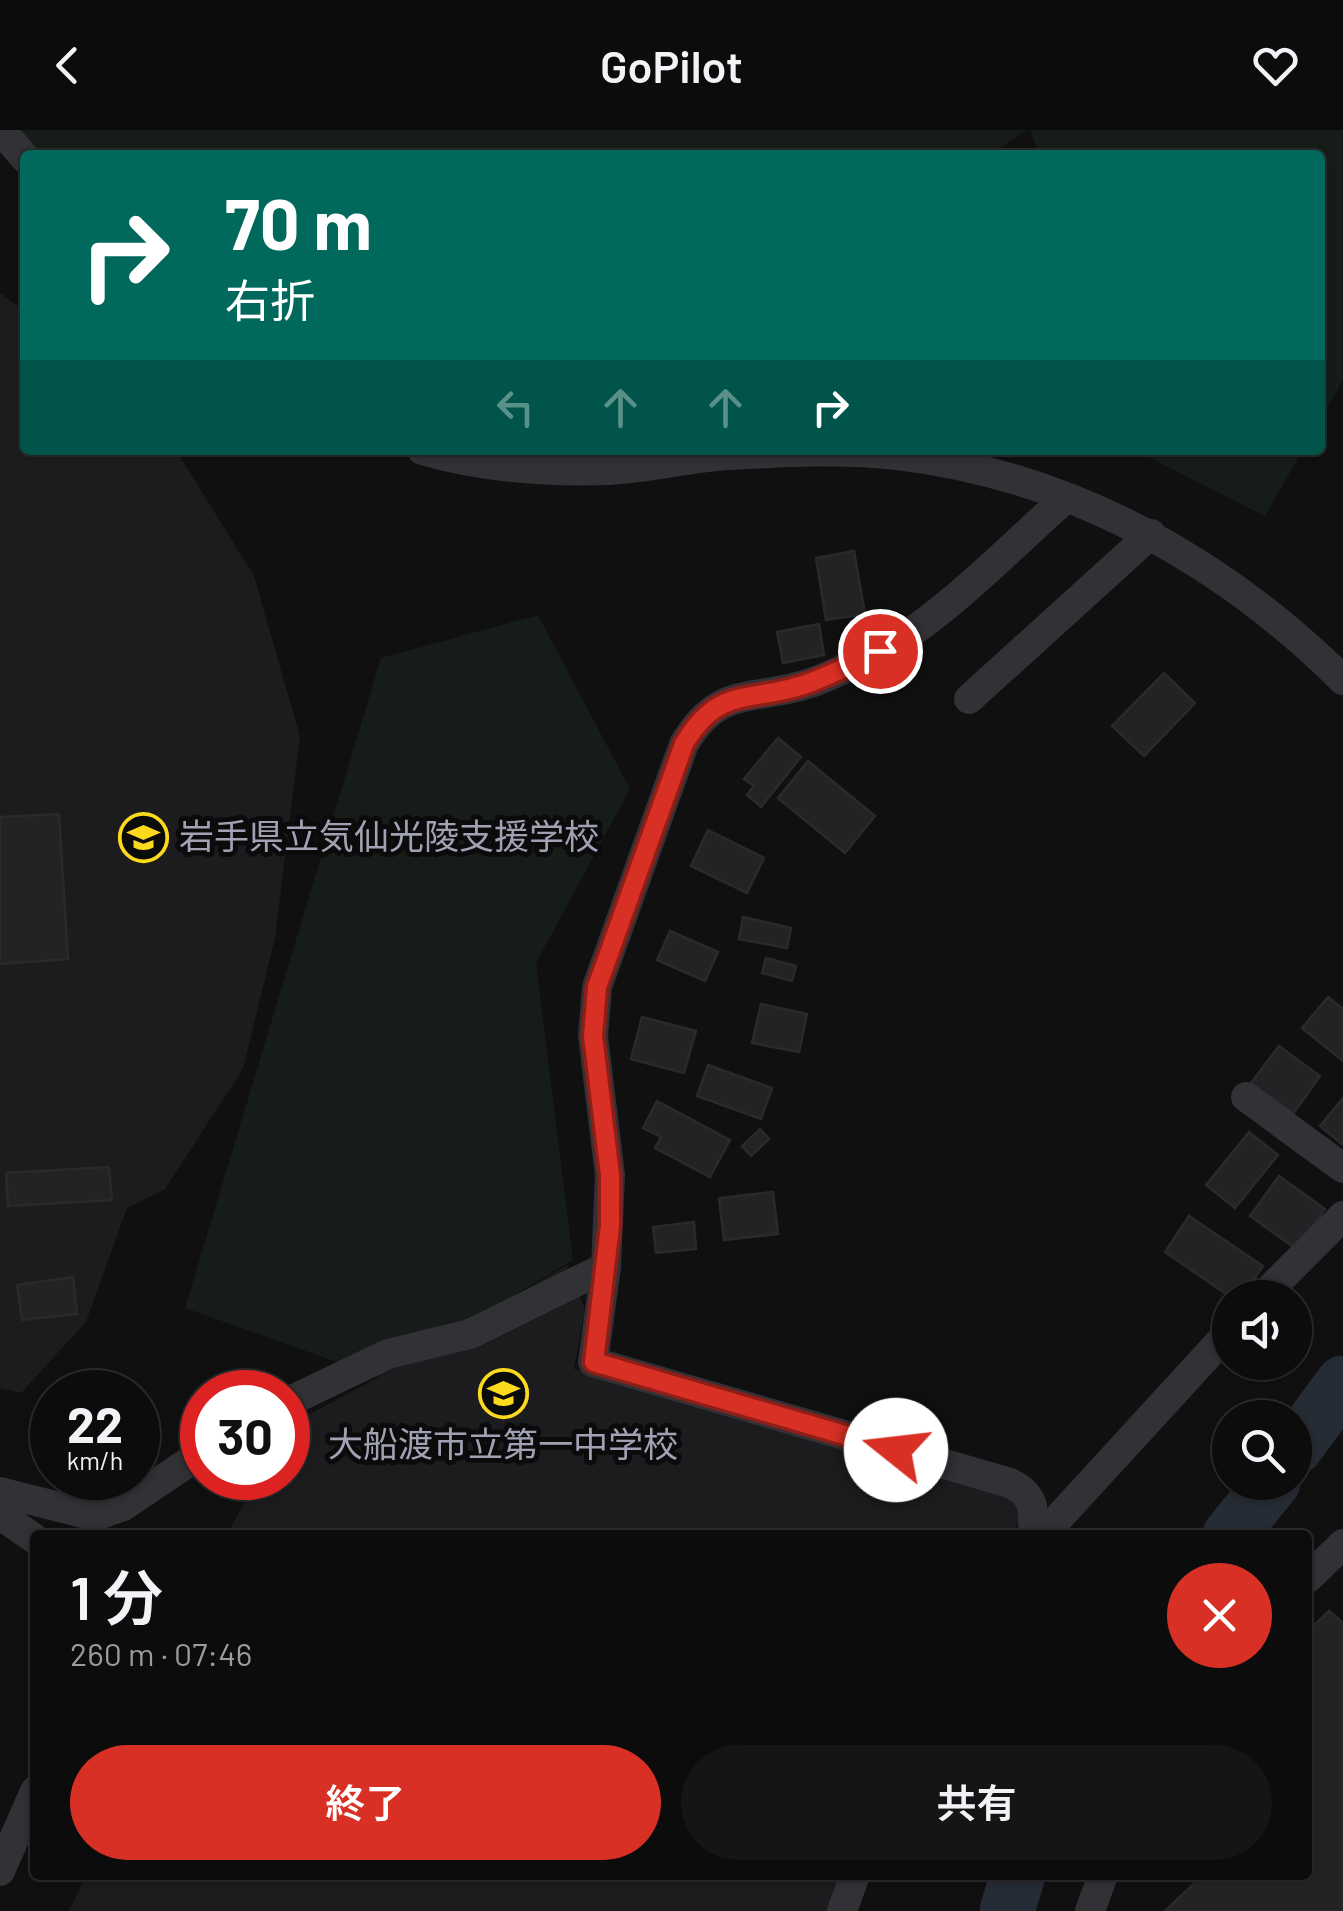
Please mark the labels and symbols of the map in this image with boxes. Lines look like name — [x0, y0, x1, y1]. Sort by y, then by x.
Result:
pin — [838, 609, 923, 694]
school or university icon: 岩手県立気仙光陵支援学校 — [118, 811, 170, 863]
place label: 岩手県立気仙光陵支援学校 — [179, 814, 599, 856]
school or university icon: 大船渡市立第一中学校 — [477, 1367, 529, 1419]
speed limit sign: 30 — [180, 1370, 310, 1500]
position arrow — [844, 1398, 948, 1502]
place label: 大船渡市立第一中学校 — [328, 1422, 678, 1464]

